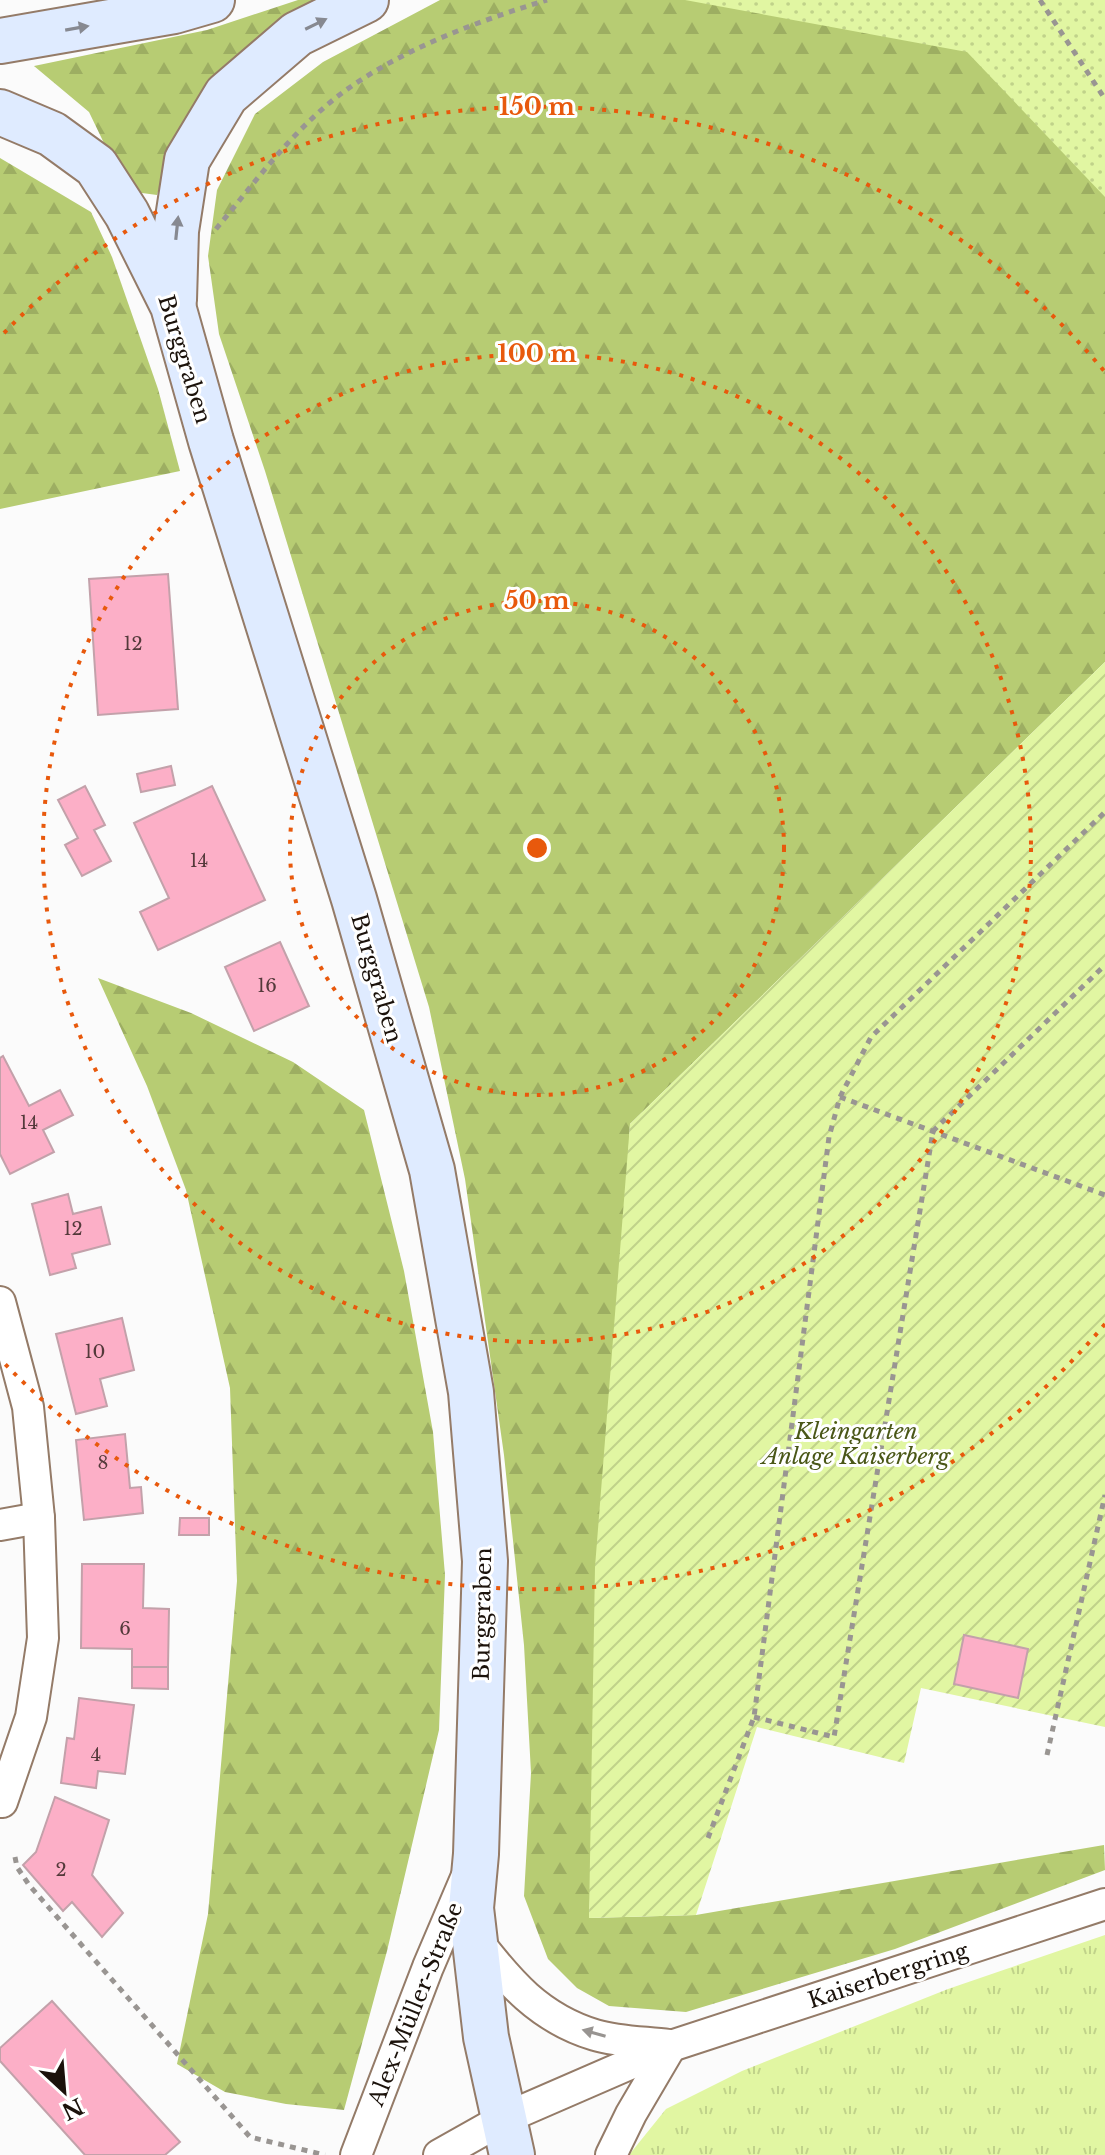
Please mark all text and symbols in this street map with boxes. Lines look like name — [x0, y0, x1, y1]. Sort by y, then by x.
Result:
one-way arrow — [305, 18, 328, 31]
one-way arrow — [65, 21, 90, 33]
text: 150 m — [499, 92, 575, 121]
one-way arrow — [170, 215, 183, 240]
street label: Burggraben — [152, 292, 217, 427]
text: 100 m — [497, 339, 577, 368]
text: 50 m — [504, 586, 570, 615]
house number: 12 — [123, 633, 143, 655]
centre of rings — [523, 834, 551, 862]
house number: 14 — [190, 850, 208, 872]
street label: Burggraben — [345, 910, 408, 1046]
house number: 16 — [257, 975, 277, 997]
house number: 14 — [20, 1112, 38, 1134]
house number: 12 — [63, 1218, 83, 1240]
house number: 10 — [85, 1341, 105, 1363]
park label: Kleingarten Anlage Kaiserberg — [759, 1418, 952, 1470]
house number: 8 — [98, 1452, 108, 1474]
street label: Burggraben — [468, 1547, 497, 1681]
house number: 6 — [119, 1618, 131, 1640]
house number: 4 — [91, 1744, 101, 1766]
house number: 2 — [55, 1859, 67, 1881]
street label: Alex-Müller-Straße — [362, 1898, 469, 2111]
street label: Kaiserbergring — [805, 1937, 972, 2014]
one-way arrow — [582, 2026, 606, 2039]
north arrow — [24, 2051, 104, 2131]
text: N — [57, 2092, 88, 2125]

